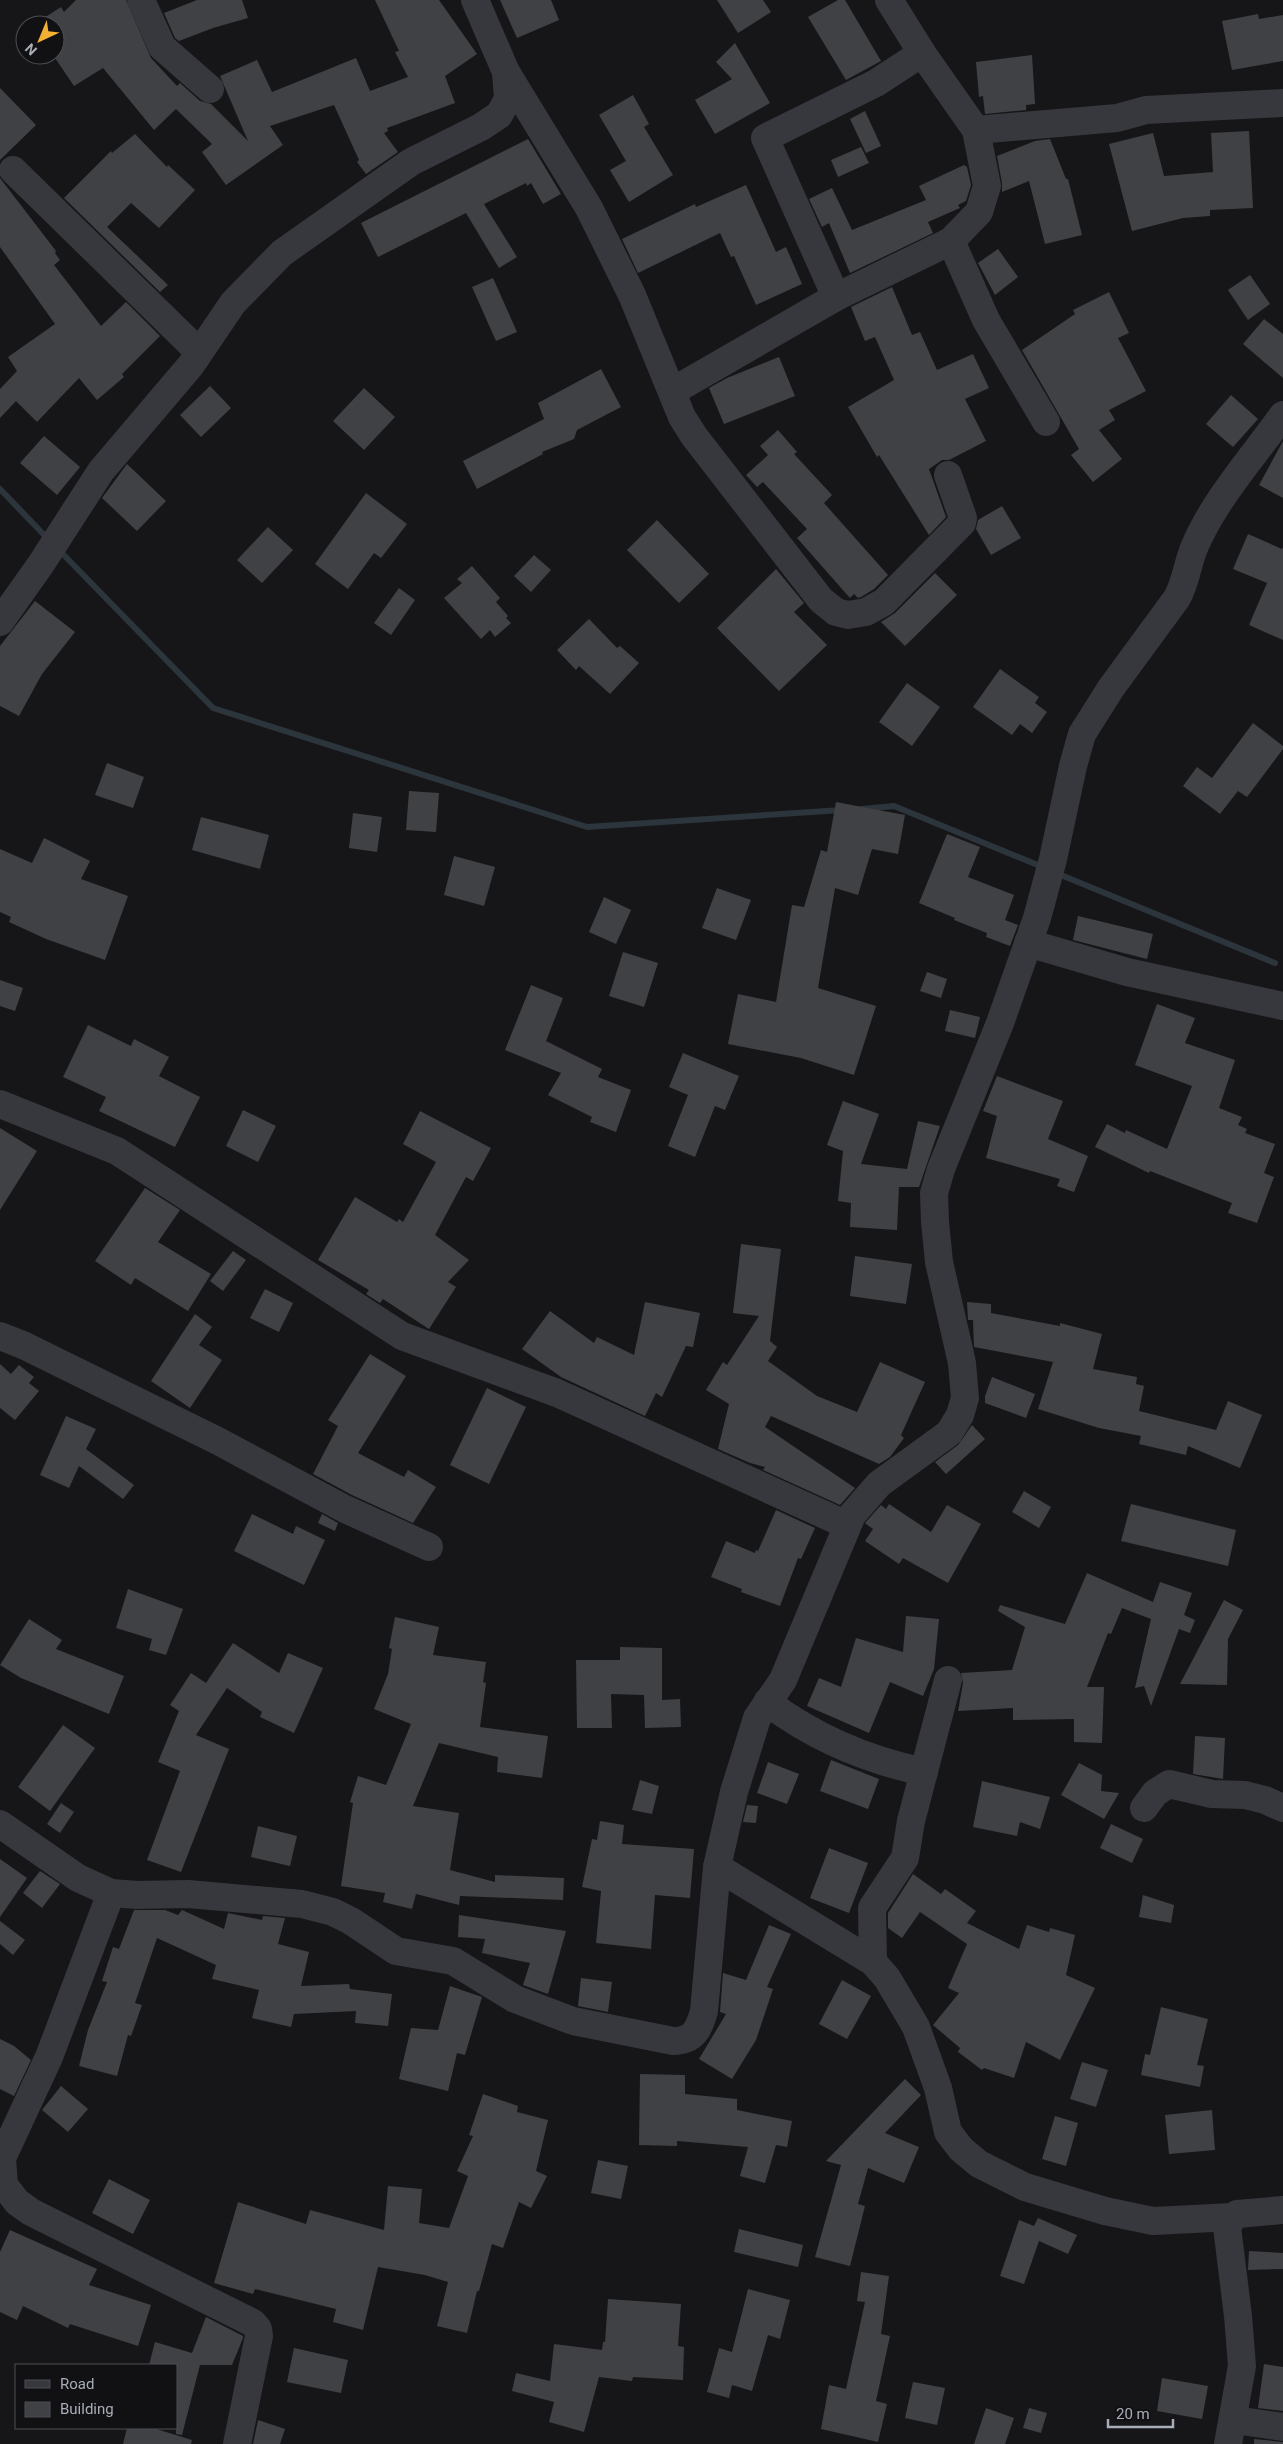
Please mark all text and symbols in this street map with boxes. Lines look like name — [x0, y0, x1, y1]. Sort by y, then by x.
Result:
north arrow — [15, 15, 65, 65]
text: N — [22, 40, 40, 59]
legend — [15, 2364, 178, 2429]
text: Road — [60, 2375, 94, 2393]
scale bar — [1108, 2396, 1173, 2428]
text: Building — [60, 2400, 114, 2418]
text: 20 m — [1116, 2405, 1150, 2423]

